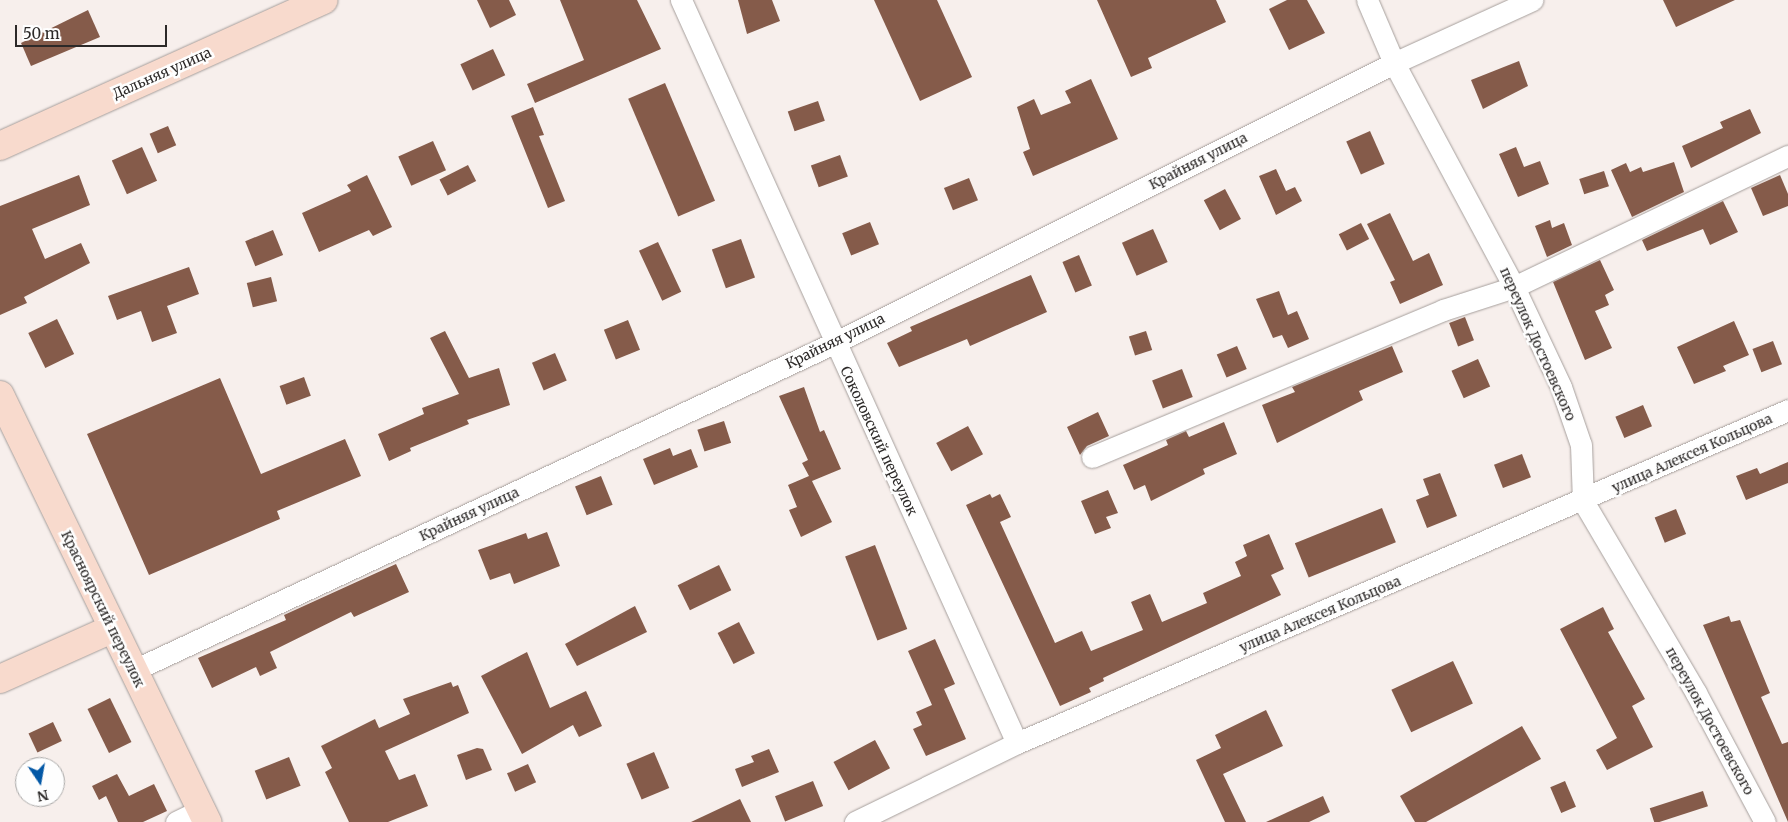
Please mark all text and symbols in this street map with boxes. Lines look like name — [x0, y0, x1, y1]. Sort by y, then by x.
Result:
scale bar — [18, 15, 170, 47]
text: 50 m — [23, 24, 60, 43]
street label: Дальняя улица — [110, 44, 214, 102]
street label: Крайняя улица — [1146, 129, 1250, 193]
street label: переулок Достоевского — [1497, 265, 1579, 423]
street label: Крайняя улица — [783, 310, 887, 372]
street label: Соколовский переулок — [837, 364, 921, 518]
street label: улица Алексея Кольцова — [1609, 410, 1775, 496]
street label: Крайняя улица — [417, 484, 521, 544]
street label: Красноярский переулок — [58, 528, 148, 690]
street label: улица Алексея Кольцова — [1237, 572, 1403, 656]
street label: переулок Достоевского — [1662, 644, 1758, 798]
north arrow — [15, 757, 65, 807]
text: N — [36, 786, 50, 806]

